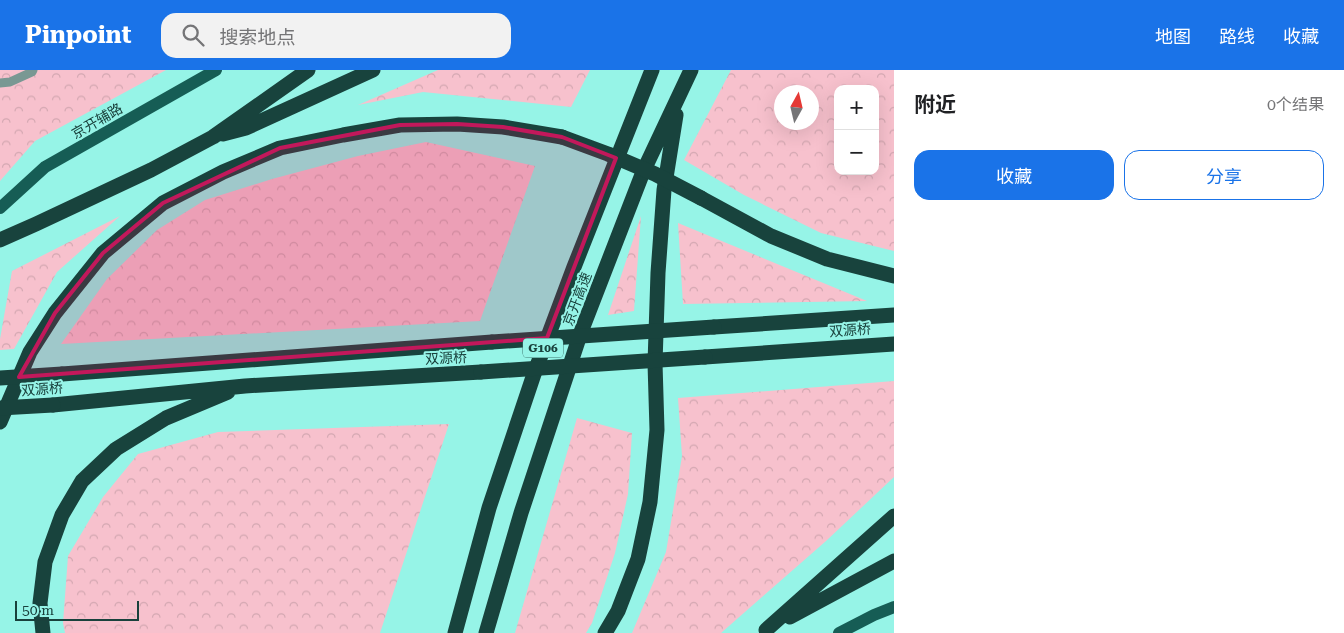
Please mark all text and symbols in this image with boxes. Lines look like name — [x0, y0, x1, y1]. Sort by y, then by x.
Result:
search box — [161, 13, 511, 58]
text: Pinpoint — [25, 21, 131, 49]
icon: search — [179, 21, 207, 49]
text: 搜索地点 — [219, 26, 295, 49]
text: 地图 — [1155, 26, 1191, 47]
text: 路线 — [1219, 26, 1255, 47]
text: 收藏 — [1283, 26, 1319, 47]
north arrow — [774, 85, 819, 130]
map controls — [834, 85, 879, 175]
button: + — [834, 85, 879, 130]
text: 附近 — [914, 93, 956, 117]
text: 0个结果 — [1267, 95, 1324, 114]
street label: 京开辅路 — [69, 100, 125, 142]
button: − — [834, 130, 879, 175]
button: 收藏 — [914, 150, 1114, 200]
button: 分享 — [1124, 150, 1324, 200]
street label: 京开高速 — [559, 270, 595, 328]
street label: 双源桥 — [828, 321, 872, 339]
road number: G106 — [523, 338, 563, 358]
street label: 双源桥 — [425, 349, 467, 367]
street label: 双源桥 — [20, 380, 64, 398]
scale bar — [15, 598, 139, 621]
text: 50 m — [22, 602, 54, 618]

